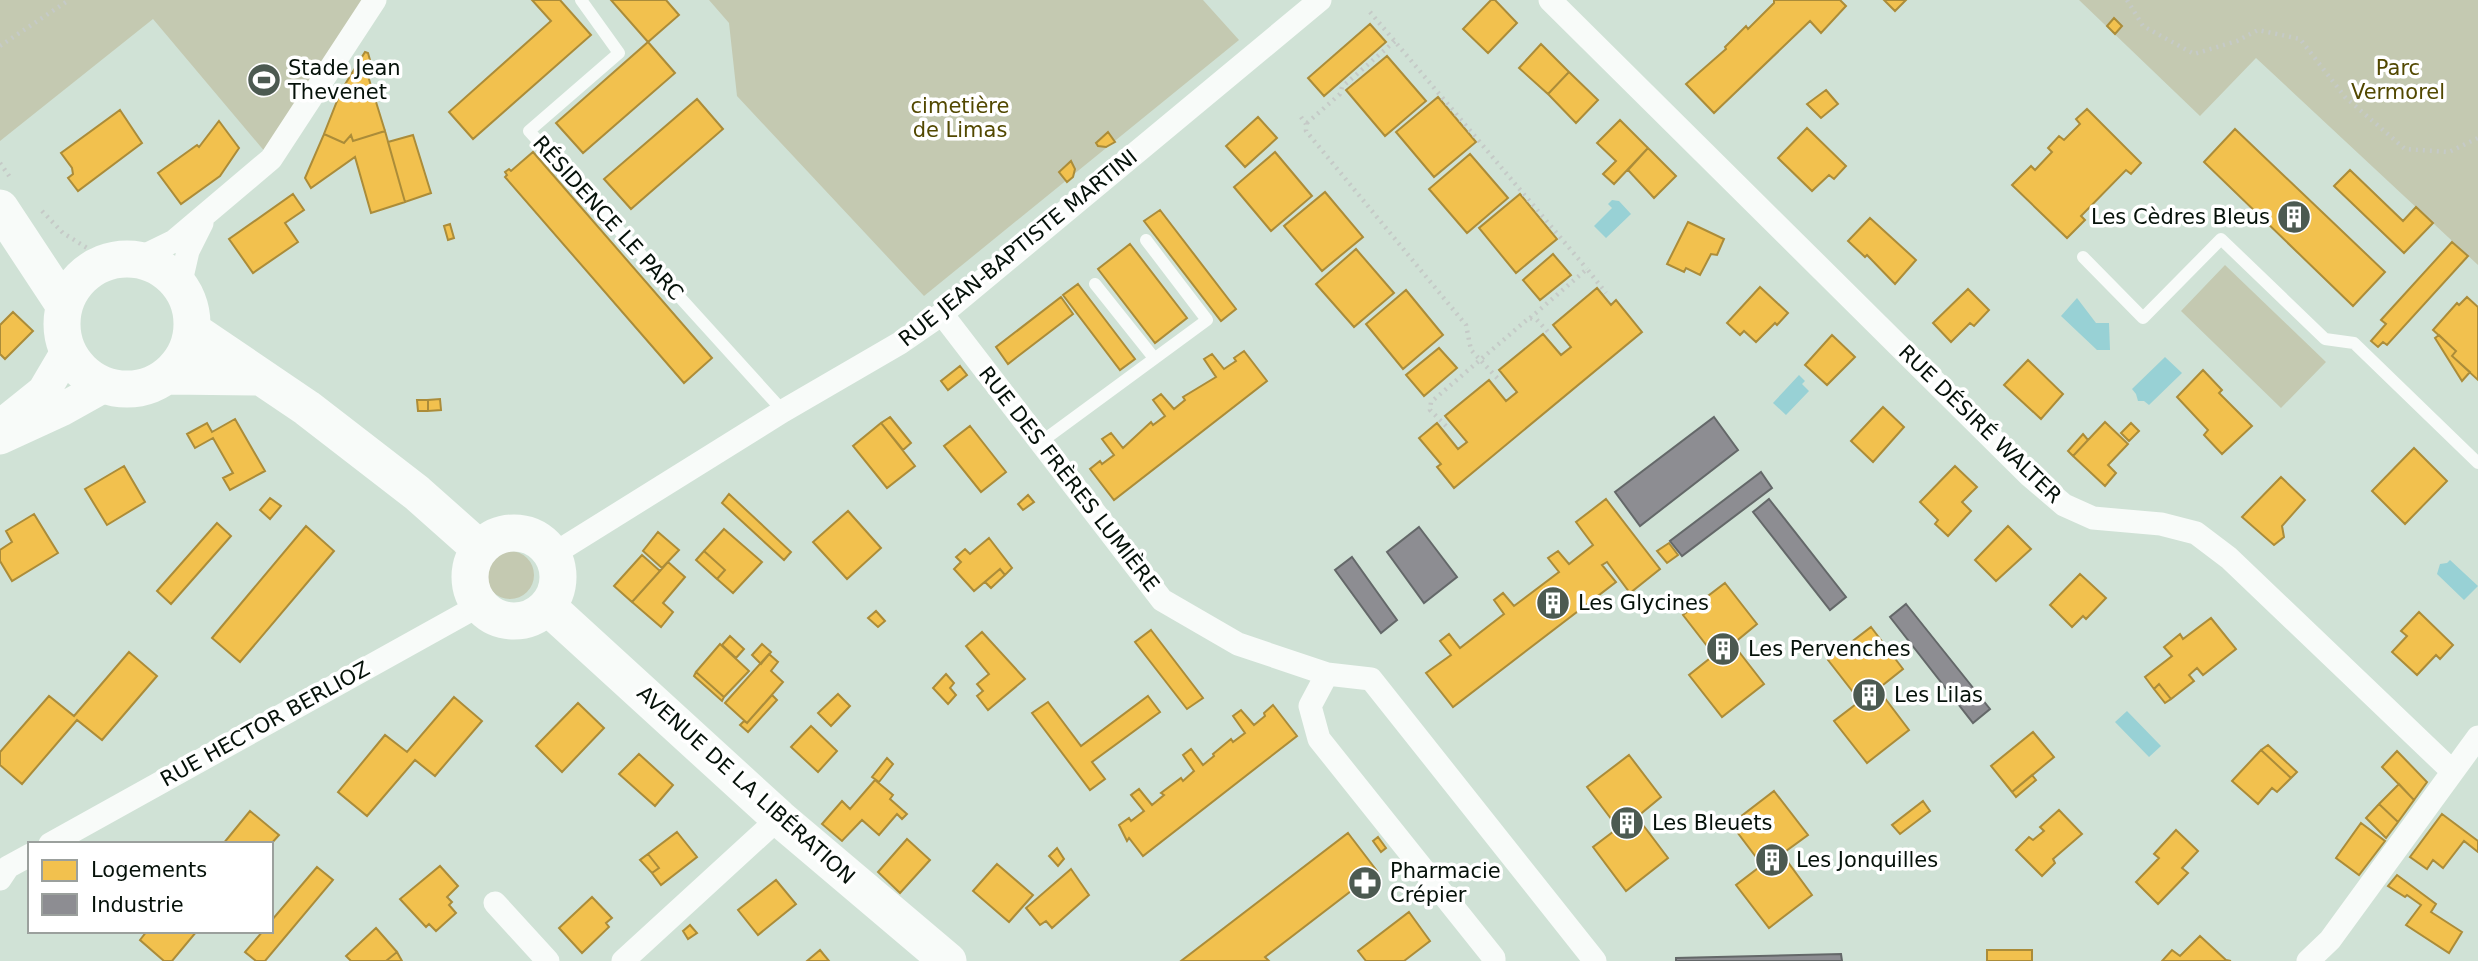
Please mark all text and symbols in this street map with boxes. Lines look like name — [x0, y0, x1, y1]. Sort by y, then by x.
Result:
place label: Stade Jean Thevenet — [287, 56, 401, 104]
park label: Parc Vermorel — [2351, 56, 2445, 104]
sports icon: Stade Jean Thevenet — [245, 61, 283, 99]
park label: cimetière de Limas — [911, 94, 1009, 142]
street label: RÉSIDENCE LE PARC — [528, 130, 689, 305]
street label: RUE JEAN-BAPTISTE MARTINI — [894, 144, 1142, 352]
building icon: Les Cèdres Bleus — [2275, 198, 2313, 236]
place label: Les Cèdres Bleus — [2091, 205, 2270, 229]
street label: RUE DÉSIRÉ WALTER — [1894, 339, 2067, 508]
street label: RUE DES FRÈRES LUMIÈRE — [974, 361, 1165, 596]
building icon: Les Glycines — [1534, 584, 1572, 622]
place label: Les Glycines — [1578, 591, 1709, 615]
building icon: Les Pervenches — [1704, 630, 1742, 668]
place label: Les Pervenches — [1748, 637, 1911, 661]
street label: RUE HECTOR BERLIOZ — [156, 656, 374, 792]
building icon: Les Lilas — [1850, 676, 1888, 714]
street label: AVENUE DE LA LIBÉRATION — [632, 680, 860, 889]
place label: Les Lilas — [1894, 683, 1983, 707]
building icon: Les Bleuets — [1608, 804, 1646, 842]
place label: Les Bleuets — [1652, 811, 1772, 835]
building icon: Les Jonquilles — [1753, 841, 1791, 879]
legend — [28, 842, 273, 933]
place label: Les Jonquilles — [1796, 848, 1938, 872]
text: Logements — [91, 858, 207, 882]
place label: Pharmacie Crépier — [1390, 859, 1501, 907]
pharmacy icon: Pharmacie Crépier — [1346, 864, 1384, 902]
text: Industrie — [91, 893, 184, 917]

